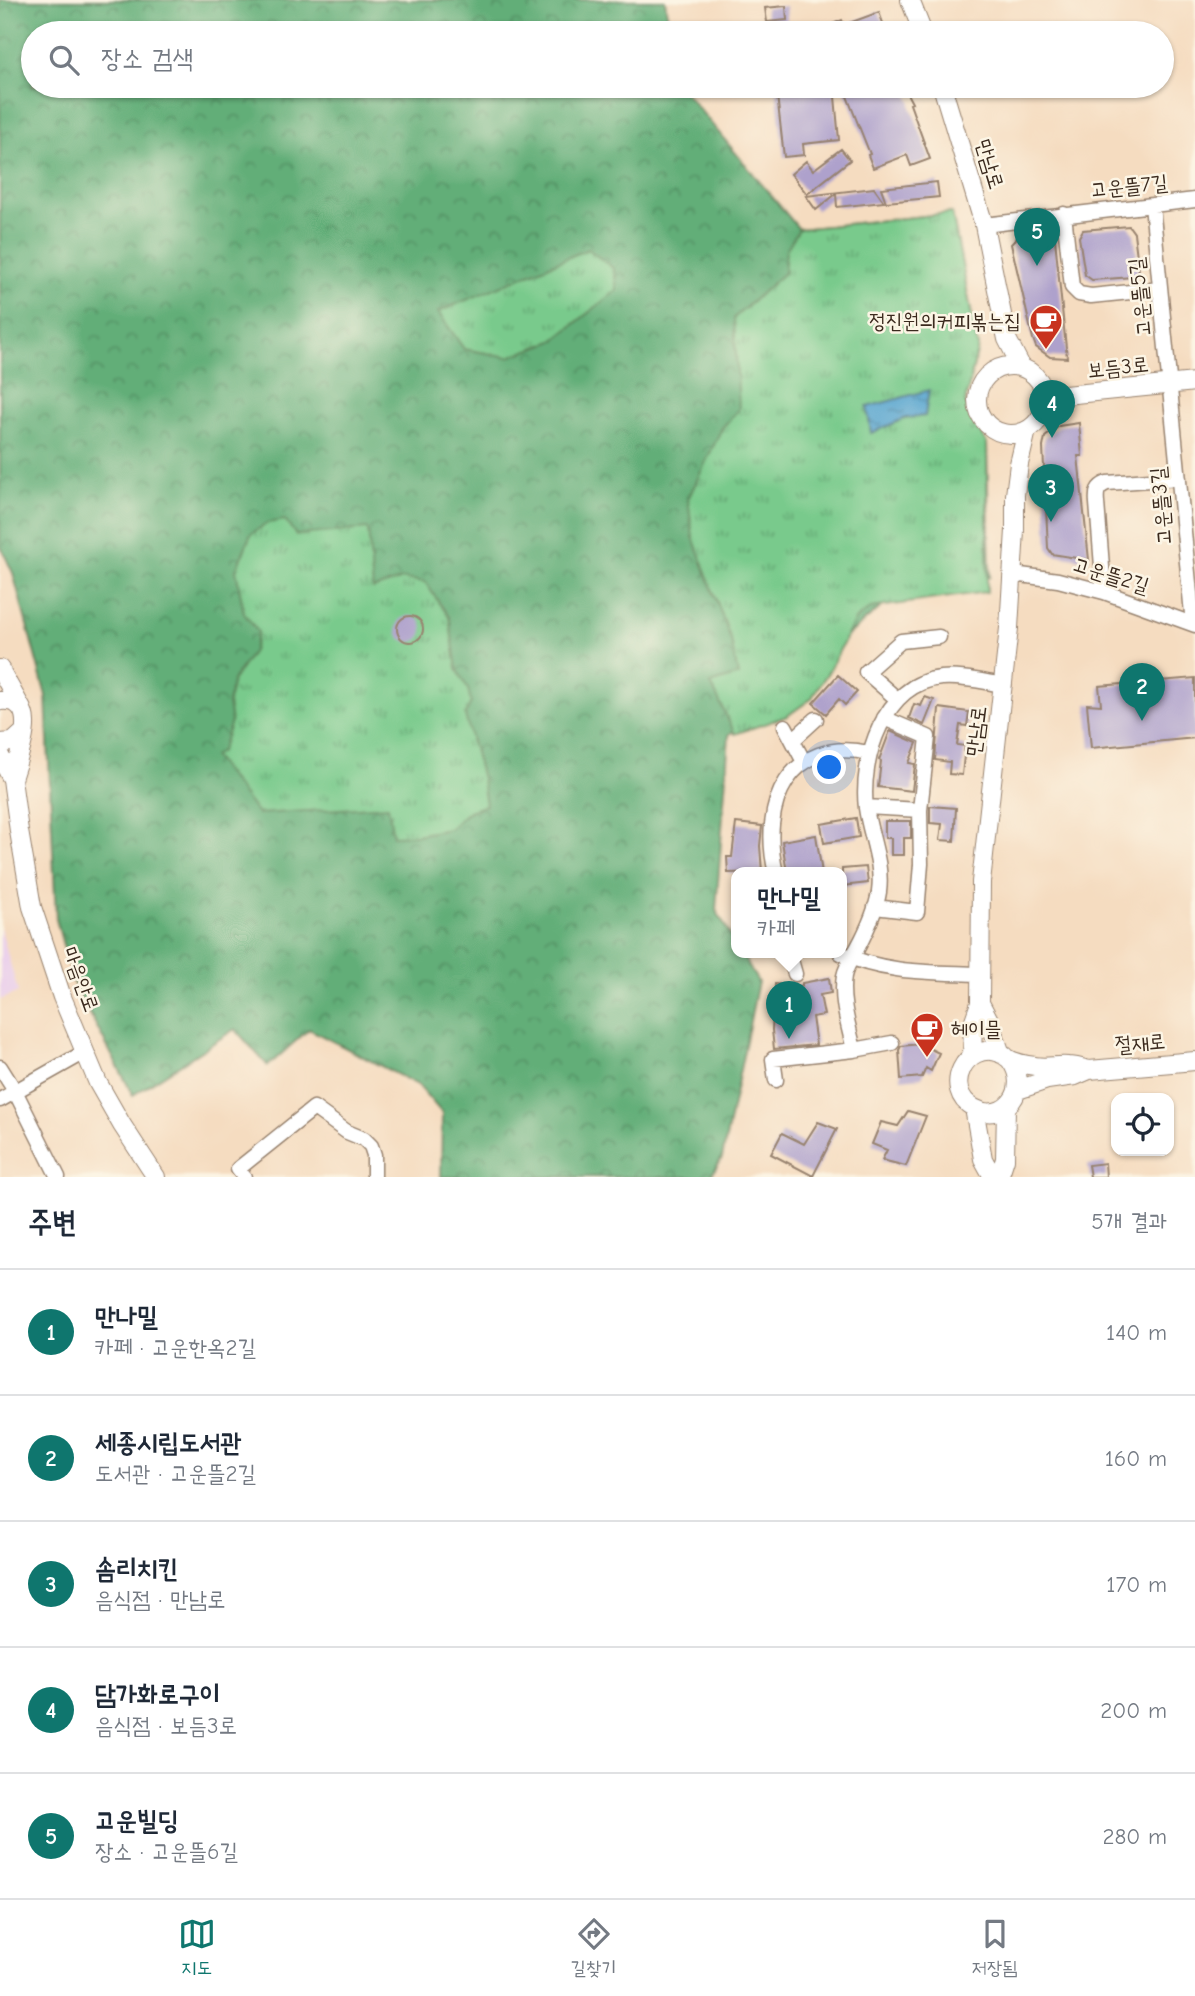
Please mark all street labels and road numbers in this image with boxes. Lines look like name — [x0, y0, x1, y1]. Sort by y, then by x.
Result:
street label: 만남로 — [971, 136, 1009, 192]
street label: 고운뜰7길 — [1089, 170, 1169, 202]
street label: 고운뜰5길 — [1124, 256, 1156, 338]
street label: 보듬3로 — [1086, 352, 1150, 382]
street label: 고운뜰3길 — [1146, 466, 1176, 546]
street label: 고운뜰2길 — [1070, 552, 1152, 598]
street label: 만남로 — [961, 704, 991, 758]
street label: 마음안로 — [58, 943, 104, 1015]
street label: 절재로 — [1114, 1029, 1166, 1057]

